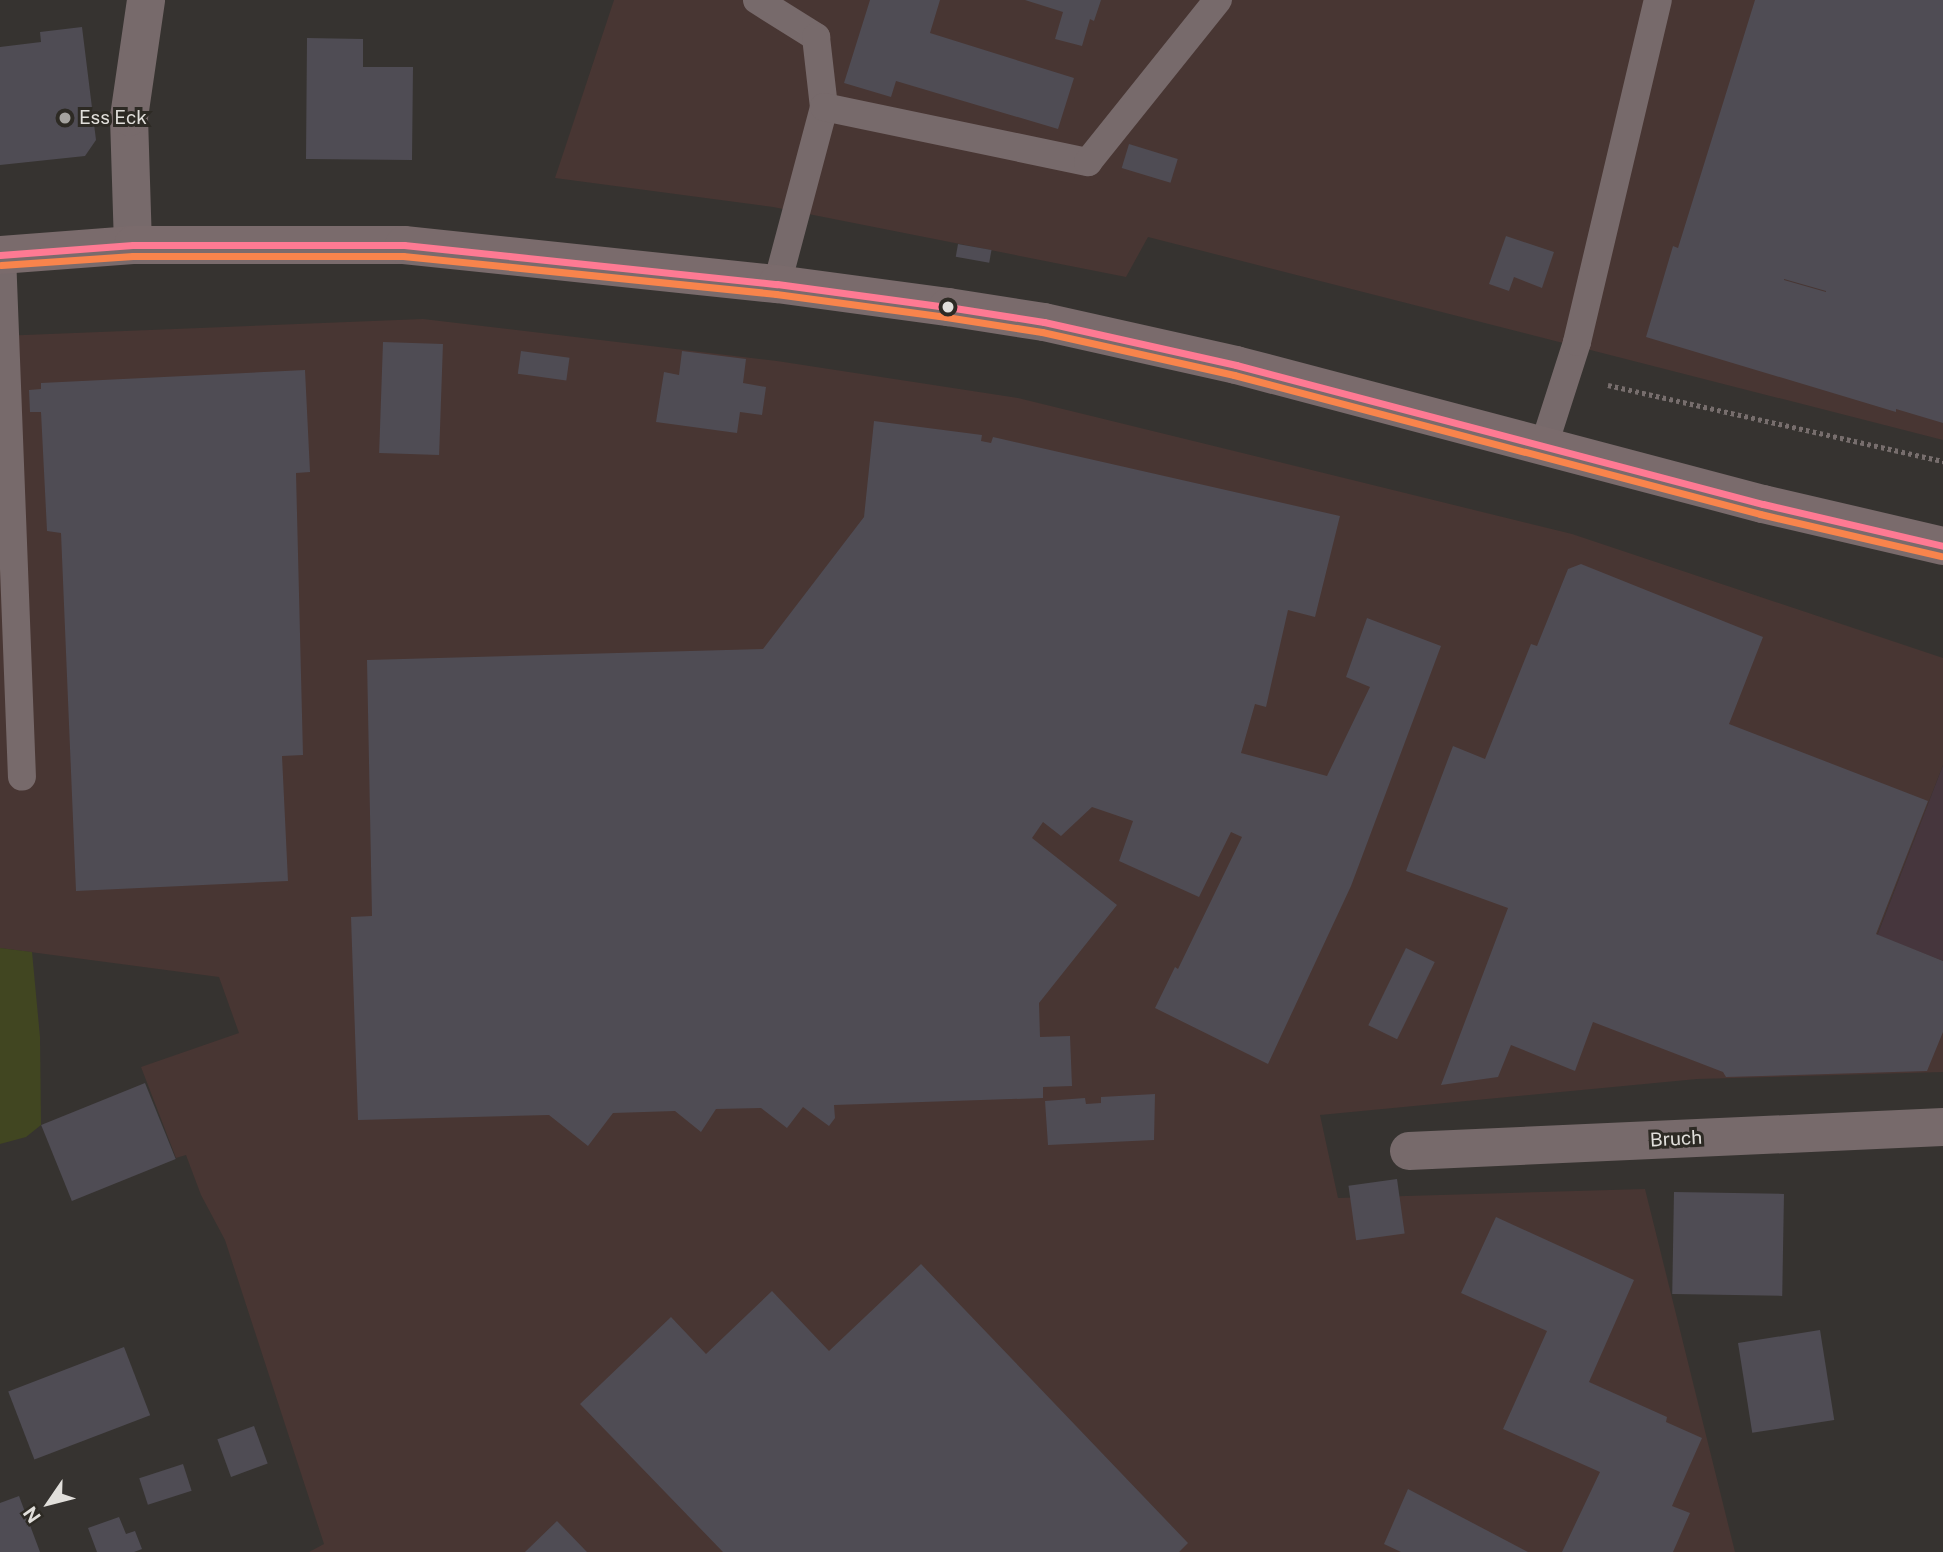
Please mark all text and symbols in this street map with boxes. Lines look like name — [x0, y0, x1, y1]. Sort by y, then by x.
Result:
place label: Ess Eck — [79, 107, 147, 129]
marker: Ess Eck — [57, 110, 73, 126]
unlabelled marker — [941, 300, 955, 314]
street label: Bruch — [1649, 1126, 1703, 1152]
north arrow — [14, 1468, 84, 1538]
text: N — [19, 1503, 45, 1527]

